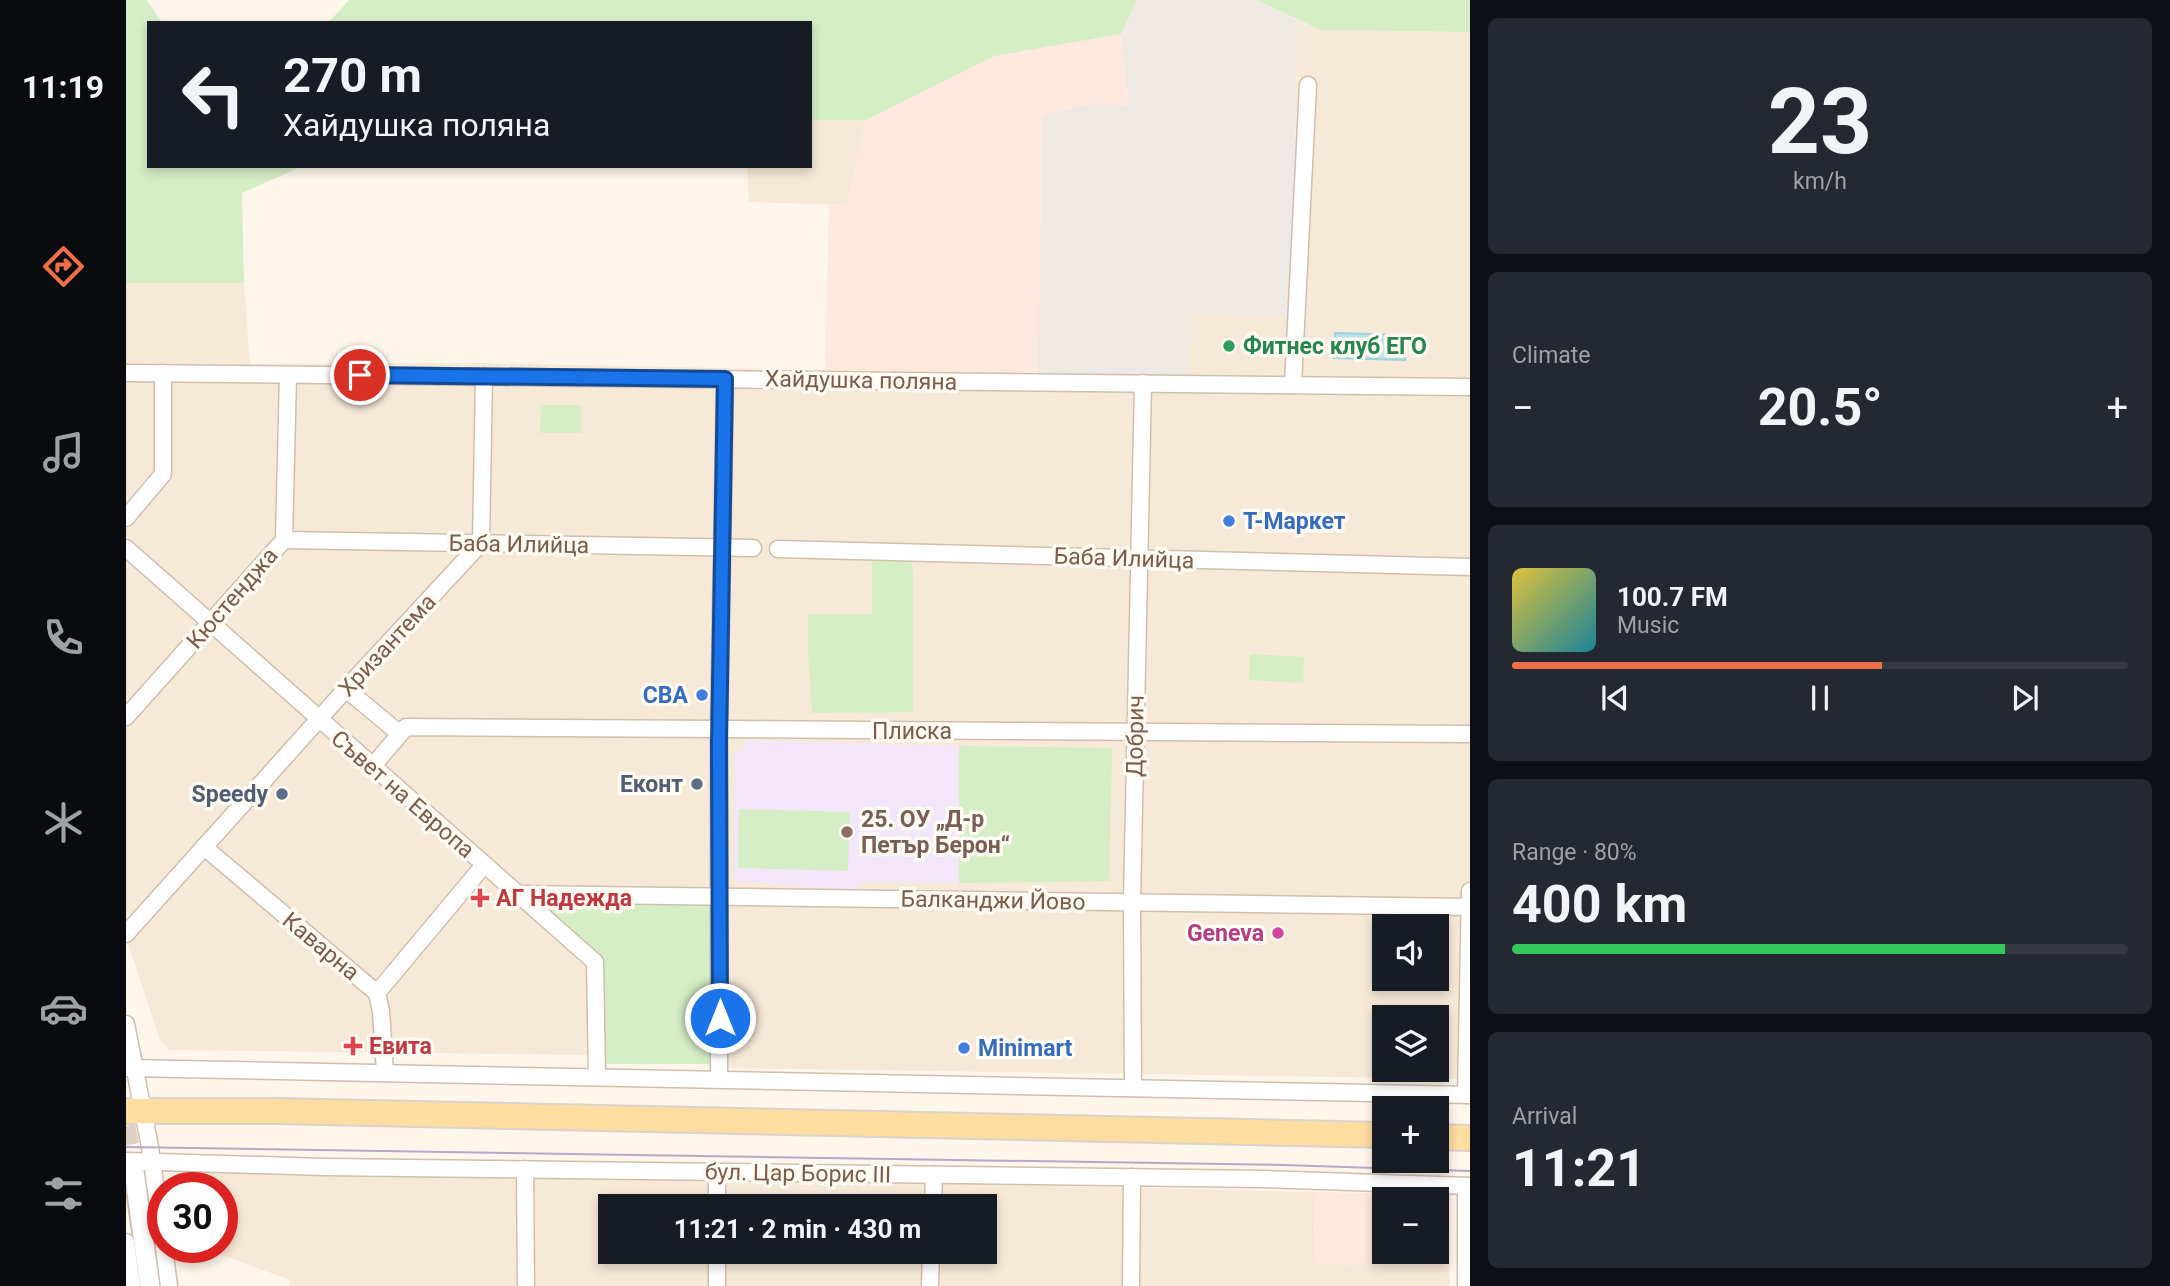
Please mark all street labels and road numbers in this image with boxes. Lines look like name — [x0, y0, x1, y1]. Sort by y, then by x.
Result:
street label: Хайдушка поляна — [765, 365, 957, 396]
street label: Баба Илийца — [448, 530, 589, 559]
street label: Кюстенджа — [181, 542, 284, 654]
street label: Баба Илийца — [1053, 543, 1195, 574]
street label: Хризантема — [333, 589, 442, 702]
street label: Добрич — [1121, 695, 1150, 777]
street label: Плиска — [872, 718, 952, 745]
street label: Съвет на Европа — [326, 725, 480, 864]
street label: Балканджи Йово — [900, 884, 1086, 916]
street label: Каварна — [277, 907, 364, 986]
street label: бул. Цар Борис III — [705, 1158, 891, 1189]

